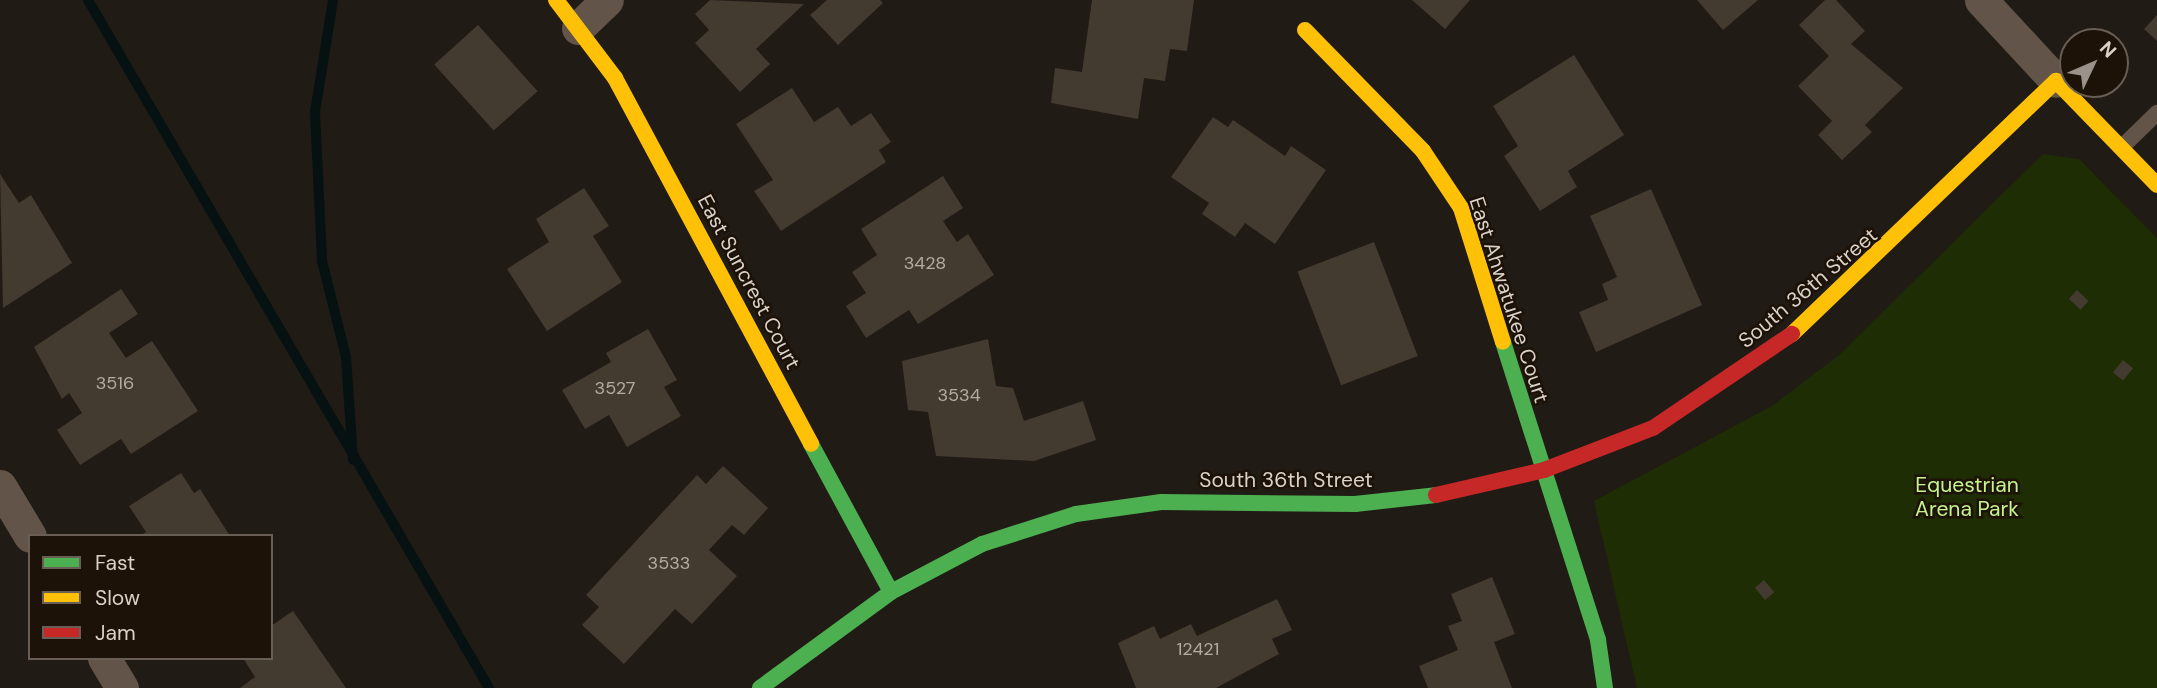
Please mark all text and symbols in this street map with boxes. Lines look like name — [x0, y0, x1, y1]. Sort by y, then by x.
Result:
north arrow — [2059, 28, 2129, 98]
text: N — [2094, 36, 2122, 63]
street label: East Suncrest Court — [692, 190, 806, 374]
street label: East Ahwatukee Court — [1464, 194, 1554, 406]
street label: South 36th Street — [1733, 223, 1883, 353]
house number: 3428 — [904, 252, 946, 274]
house number: 3516 — [96, 372, 134, 394]
house number: 3527 — [595, 377, 635, 399]
house number: 3534 — [937, 384, 981, 406]
street label: South 36th Street — [1199, 467, 1373, 493]
park label: Equestrian Arena Park — [1915, 472, 2019, 522]
legend — [28, 534, 273, 660]
text: Fast — [95, 549, 135, 577]
house number: 3533 — [648, 552, 690, 574]
text: Slow — [95, 584, 140, 612]
text: Jam — [95, 619, 136, 647]
house number: 12421 — [1177, 638, 1219, 660]

